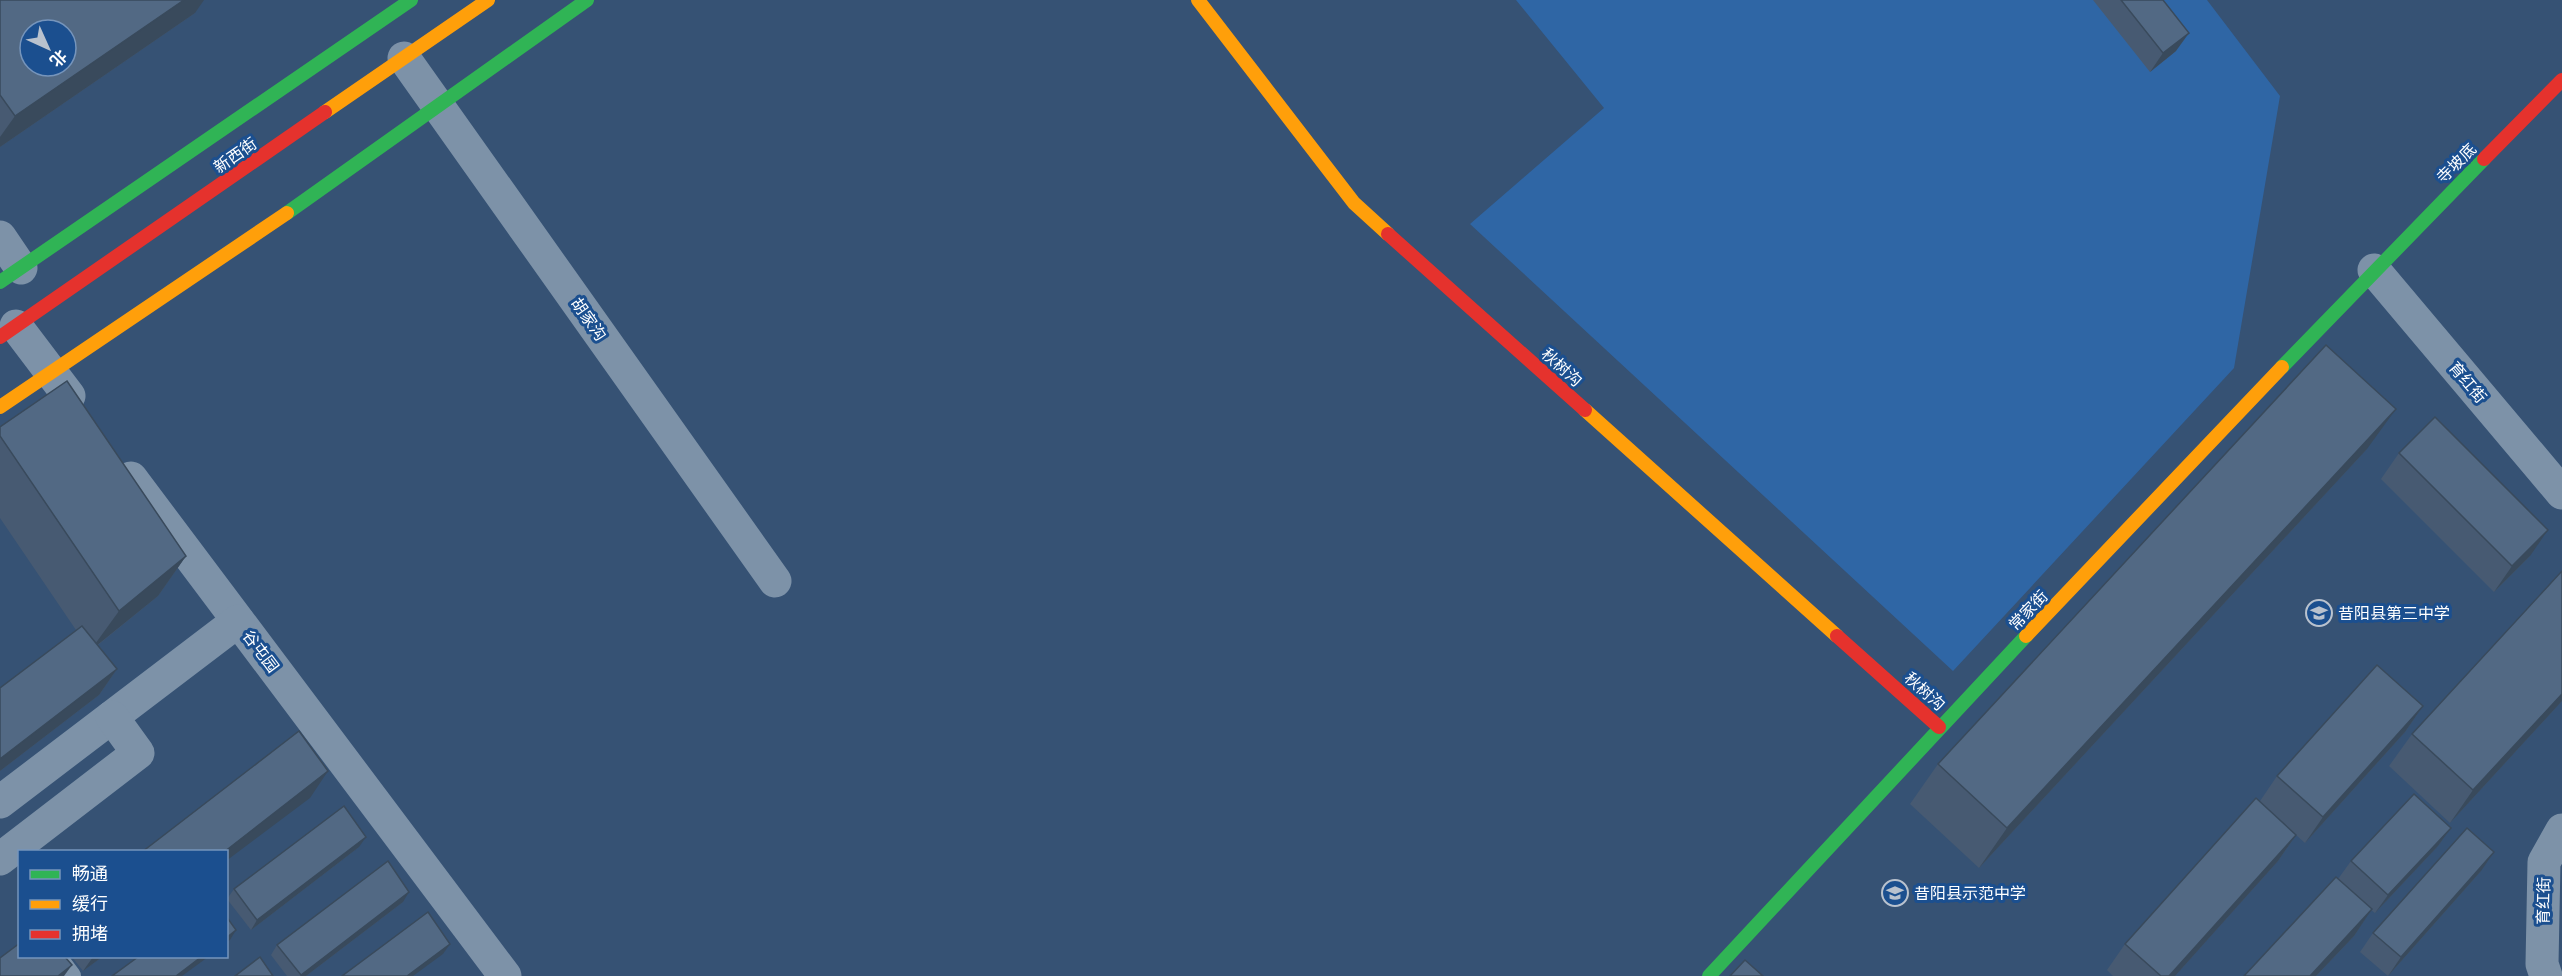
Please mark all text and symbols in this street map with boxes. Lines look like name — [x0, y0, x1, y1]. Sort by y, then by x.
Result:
north arrow — [18, 18, 78, 78]
text: 北 — [46, 46, 71, 71]
street label: 新西街 — [210, 133, 260, 177]
street label: 寺坡底 — [2432, 139, 2480, 187]
street label: 胡家沟 — [567, 294, 611, 344]
street label: 秋树沟 — [1537, 344, 1587, 390]
street label: 育红街 — [2445, 357, 2491, 407]
street label: 常家街 — [2004, 586, 2052, 634]
school or university icon: 昔阳县第三中学 — [2304, 598, 2334, 628]
place label: 昔阳县第三中学 — [2338, 603, 2450, 623]
street label: 谷屯园 — [239, 626, 283, 676]
street label: 秋树沟 — [1900, 668, 1950, 714]
legend — [18, 850, 228, 958]
text: 畅通 — [72, 862, 108, 885]
street label: 育红街 — [2533, 877, 2553, 925]
school or university icon: 昔阳县示范中学 — [1880, 878, 1910, 908]
place label: 昔阳县示范中学 — [1914, 883, 2026, 903]
text: 缓行 — [72, 892, 108, 915]
text: 拥堵 — [72, 922, 108, 945]

